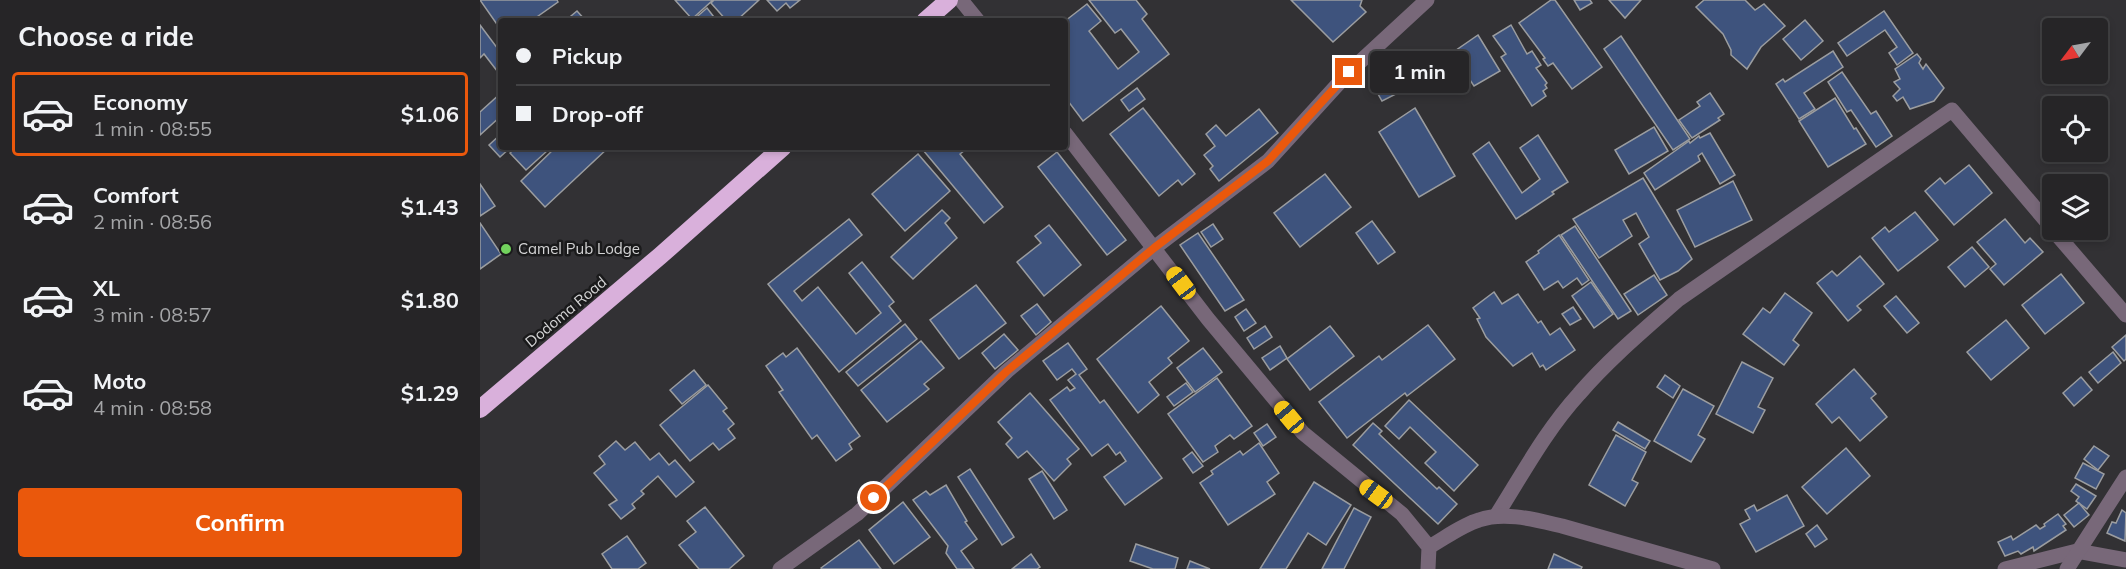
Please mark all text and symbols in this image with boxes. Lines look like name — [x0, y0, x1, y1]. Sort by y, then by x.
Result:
north arrow — [2042, 18, 2108, 84]
map controls — [2042, 18, 2108, 240]
text: Choose a ride — [18, 19, 194, 53]
text: Pickup — [552, 42, 622, 70]
callout: 1 min — [1370, 51, 1469, 93]
route end — [1335, 58, 1362, 85]
text: 1 min — [1393, 59, 1446, 84]
icon: car — [21, 87, 75, 141]
text: Economy — [93, 88, 188, 116]
button: locate — [2042, 96, 2108, 162]
text: $1.06 — [401, 100, 459, 128]
text: Drop-off — [552, 100, 643, 128]
text: 1 min · 08:55 — [93, 116, 212, 141]
button: layers — [2042, 174, 2108, 240]
icon: car — [21, 180, 75, 234]
text: Comfort — [93, 181, 179, 209]
text: $1.43 — [401, 193, 459, 221]
text: 2 min · 08:56 — [93, 209, 212, 234]
place label: Camel Pub Lodge — [518, 239, 640, 258]
marker: Camel Pub Lodge — [499, 242, 513, 256]
car — [1163, 263, 1199, 303]
street label: Dodoma Road — [521, 272, 610, 351]
icon: car — [21, 273, 75, 327]
text: XL — [93, 274, 120, 302]
text: $1.80 — [401, 286, 459, 314]
text: 3 min · 08:57 — [93, 302, 212, 327]
icon: car — [21, 366, 75, 420]
text: Moto — [93, 367, 146, 395]
text: $1.29 — [401, 379, 459, 407]
text: 4 min · 08:58 — [93, 395, 212, 420]
car — [1271, 397, 1307, 437]
car — [1356, 476, 1396, 512]
route start — [860, 484, 887, 511]
button: Confirm — [18, 488, 462, 557]

